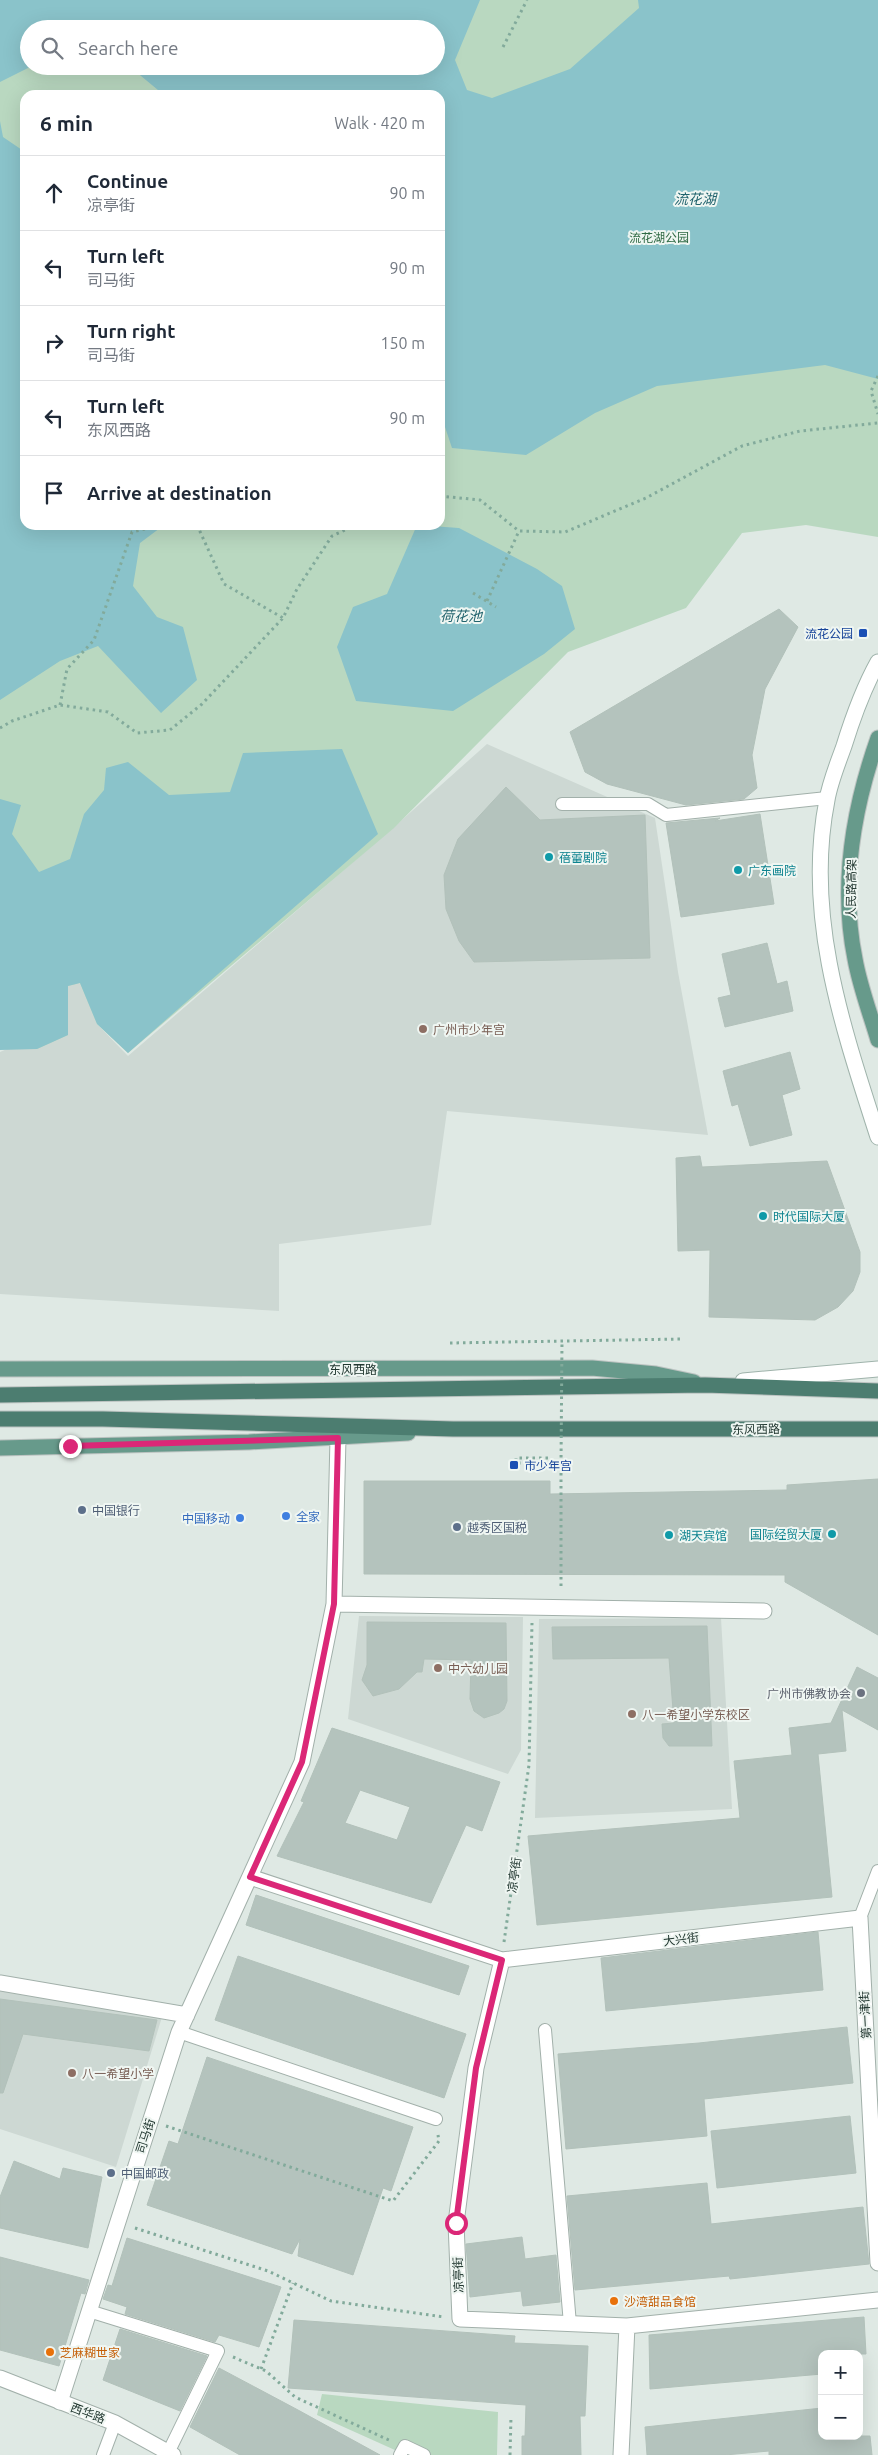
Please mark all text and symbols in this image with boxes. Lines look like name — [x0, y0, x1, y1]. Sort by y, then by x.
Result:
search box — [20, 20, 445, 75]
icon: search — [38, 34, 66, 62]
text: Search here — [78, 37, 178, 59]
text: 6 min — [40, 111, 93, 135]
text: Walk · 420 m — [334, 114, 425, 132]
text: Continue — [87, 170, 168, 192]
icon: ahead — [40, 179, 68, 207]
text: 90 m — [389, 184, 425, 202]
water label: 流花湖 — [674, 191, 718, 207]
text: 凉亭街 — [87, 196, 135, 214]
park label: 流花湖公园 — [629, 231, 689, 244]
text: Turn left — [87, 245, 165, 267]
icon: left — [40, 254, 68, 282]
text: 90 m — [389, 259, 425, 277]
text: 司马街 — [87, 271, 135, 289]
text: Turn right — [87, 320, 175, 342]
icon: right — [40, 329, 68, 357]
text: 150 m — [380, 334, 425, 352]
text: 司马街 — [87, 346, 135, 364]
text: Turn left — [87, 395, 165, 417]
icon: left — [40, 404, 68, 432]
text: 90 m — [389, 409, 425, 427]
text: 东风西路 — [87, 421, 151, 439]
icon: arrive — [40, 479, 68, 507]
text: Arrive at destination — [87, 482, 272, 504]
water label: 荷花池 — [440, 608, 484, 624]
place label: 流花公园 — [805, 627, 853, 640]
marker: 流花公园 — [857, 627, 869, 639]
marker: 蓓蕾剧院 — [543, 851, 555, 863]
place label: 蓓蕾剧院 — [559, 851, 607, 864]
street label: 人民路高架 — [844, 859, 858, 919]
marker: 广东画院 — [732, 864, 744, 876]
place label: 广东画院 — [748, 864, 796, 877]
marker: 广州市少年宫 — [417, 1023, 429, 1035]
place label: 广州市少年宫 — [433, 1023, 505, 1036]
marker: 时代国际大厦 — [757, 1210, 769, 1222]
place label: 时代国际大厦 — [773, 1210, 845, 1223]
street label: 东风西路 — [329, 1363, 377, 1376]
street label: 东风西路 — [732, 1422, 780, 1436]
route end — [59, 1435, 82, 1458]
marker: 市少年宫 — [508, 1459, 520, 1471]
place label: 市少年宫 — [524, 1459, 572, 1472]
marker: 中国银行 — [76, 1504, 88, 1516]
place label: 中国银行 — [92, 1504, 140, 1517]
marker: 全家 — [280, 1510, 292, 1522]
place label: 全家 — [296, 1510, 320, 1523]
place label: 中国移动 — [182, 1512, 230, 1525]
marker: 中国移动 — [234, 1512, 246, 1524]
marker: 越秀区国税 — [451, 1521, 463, 1533]
place label: 越秀区国税 — [467, 1521, 527, 1534]
place label: 国际经贸大厦 — [750, 1528, 822, 1541]
marker: 国际经贸大厦 — [826, 1528, 838, 1540]
marker: 湖天宾馆 — [663, 1529, 675, 1541]
place label: 湖天宾馆 — [679, 1529, 727, 1542]
marker: 中六幼儿园 — [432, 1662, 444, 1674]
place label: 中六幼儿园 — [448, 1662, 508, 1675]
place label: 广州市佛教协会 — [767, 1687, 851, 1700]
marker: 广州市佛教协会 — [855, 1687, 867, 1699]
marker: 八一希望小学东校区 — [626, 1708, 638, 1720]
place label: 八一希望小学东校区 — [642, 1708, 750, 1721]
street label: 凉亭街 — [505, 1856, 523, 1894]
street label: 大兴街 — [662, 1930, 700, 1948]
street label: 第一津街 — [857, 1991, 873, 2039]
marker: 八一希望小学 — [66, 2067, 78, 2079]
place label: 八一希望小学 — [82, 2067, 154, 2080]
street label: 司马街 — [133, 2117, 157, 2155]
marker: 中国邮政 — [105, 2167, 117, 2179]
place label: 中国邮政 — [121, 2167, 169, 2180]
route start — [445, 2212, 468, 2235]
street label: 凉亭街 — [451, 2257, 465, 2293]
marker: 沙湾甜品食馆 — [608, 2295, 620, 2307]
place label: 沙湾甜品食馆 — [624, 2295, 696, 2308]
marker: 芝麻糊世家 — [44, 2346, 56, 2358]
place label: 芝麻糊世家 — [60, 2346, 120, 2359]
map controls — [818, 2350, 863, 2440]
button: + — [818, 2350, 863, 2395]
button: − — [818, 2395, 863, 2440]
street label: 西华路 — [69, 2400, 107, 2426]

